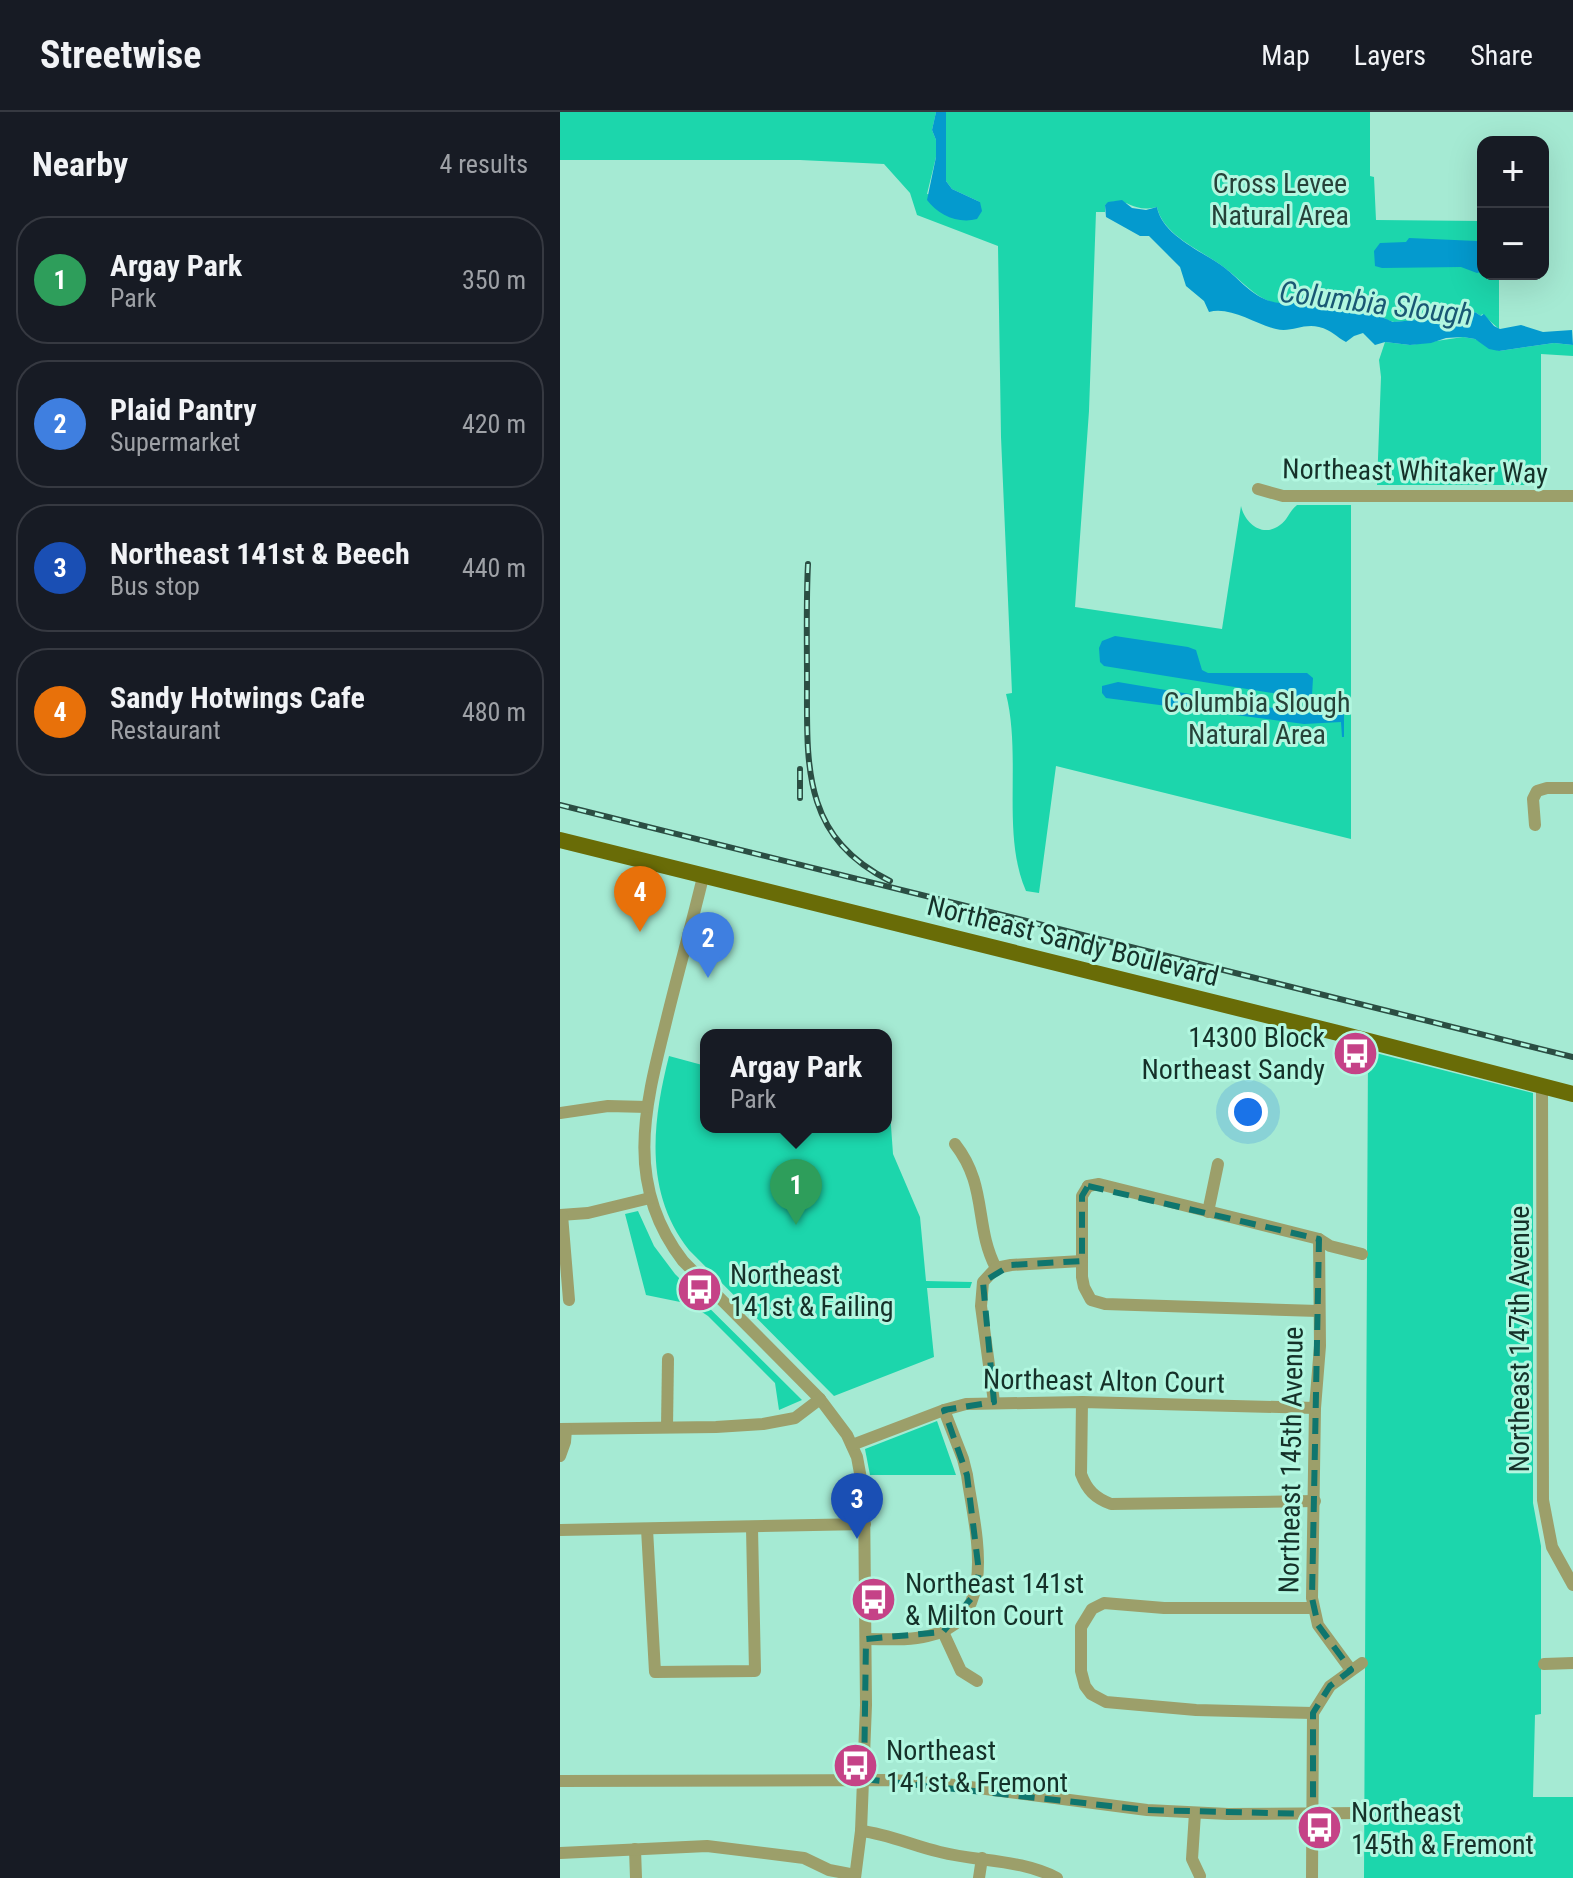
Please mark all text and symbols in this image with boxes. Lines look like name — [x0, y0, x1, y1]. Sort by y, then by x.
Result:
text: Streetwise — [40, 33, 201, 77]
text: Map — [1261, 39, 1310, 72]
text: Layers — [1354, 39, 1426, 72]
text: Share — [1470, 39, 1533, 72]
map controls — [1477, 136, 1549, 280]
button: + — [1477, 136, 1549, 208]
text: Nearby — [32, 144, 128, 184]
text: 4 results — [439, 149, 528, 179]
park label: Cross Levee Natural Area — [1211, 167, 1349, 232]
button: − — [1477, 208, 1549, 280]
text: Argay Park — [110, 248, 242, 283]
text: 1 — [53, 265, 67, 295]
text: 350 m — [462, 265, 526, 295]
water label: Columbia Slough — [1277, 274, 1475, 332]
text: Park — [110, 283, 156, 313]
text: Plaid Pantry — [110, 392, 257, 427]
text: 2 — [53, 409, 67, 439]
text: 420 m — [462, 409, 526, 439]
text: Supermarket — [110, 427, 240, 457]
street label: Northeast Whitaker Way — [1282, 452, 1548, 490]
text: Northeast 141st & Beech — [110, 536, 410, 571]
text: 3 — [53, 553, 67, 583]
text: 440 m — [462, 553, 526, 583]
text: Bus stop — [110, 571, 200, 601]
text: Sandy Hotwings Cafe — [110, 680, 365, 715]
park label: Columbia Slough Natural Area — [1164, 686, 1350, 751]
text: 4 — [53, 697, 67, 727]
text: 480 m — [462, 697, 526, 727]
text: Restaurant — [110, 715, 221, 745]
pin: 4 — [614, 866, 666, 932]
street label: Northeast Sandy Boulevard — [924, 889, 1222, 993]
pin: 2 — [682, 912, 734, 978]
place label: 14300 Block Northeast Sandy — [1142, 1021, 1325, 1086]
popup — [700, 1029, 892, 1133]
bus stop icon: 14300 Block Northeast Sandy — [1332, 1029, 1380, 1077]
text: Argay Park — [730, 1049, 862, 1084]
text: Park — [730, 1084, 776, 1114]
your location — [1228, 1092, 1268, 1132]
pin: 1 — [770, 1159, 822, 1225]
street label: Northeast 147th Avenue — [1503, 1206, 1536, 1472]
place label: Northeast 141st & Failing — [730, 1258, 894, 1323]
bus stop icon: Northeast 141st & Failing — [675, 1266, 723, 1314]
street label: Northeast 145th Avenue — [1272, 1326, 1310, 1594]
street label: Northeast Alton Court — [983, 1362, 1225, 1400]
pin: 3 — [831, 1473, 883, 1539]
place label: Northeast 141st & Milton Court — [905, 1567, 1084, 1632]
bus stop icon: Northeast 141st & Milton Court — [850, 1575, 898, 1623]
place label: Northeast 141st & Fremont — [886, 1734, 1068, 1799]
bus stop icon: Northeast 141st & Fremont — [831, 1742, 879, 1790]
place label: Northeast 145th & Fremont — [1351, 1796, 1534, 1861]
bus stop icon: Northeast 145th & Fremont — [1296, 1804, 1344, 1852]

